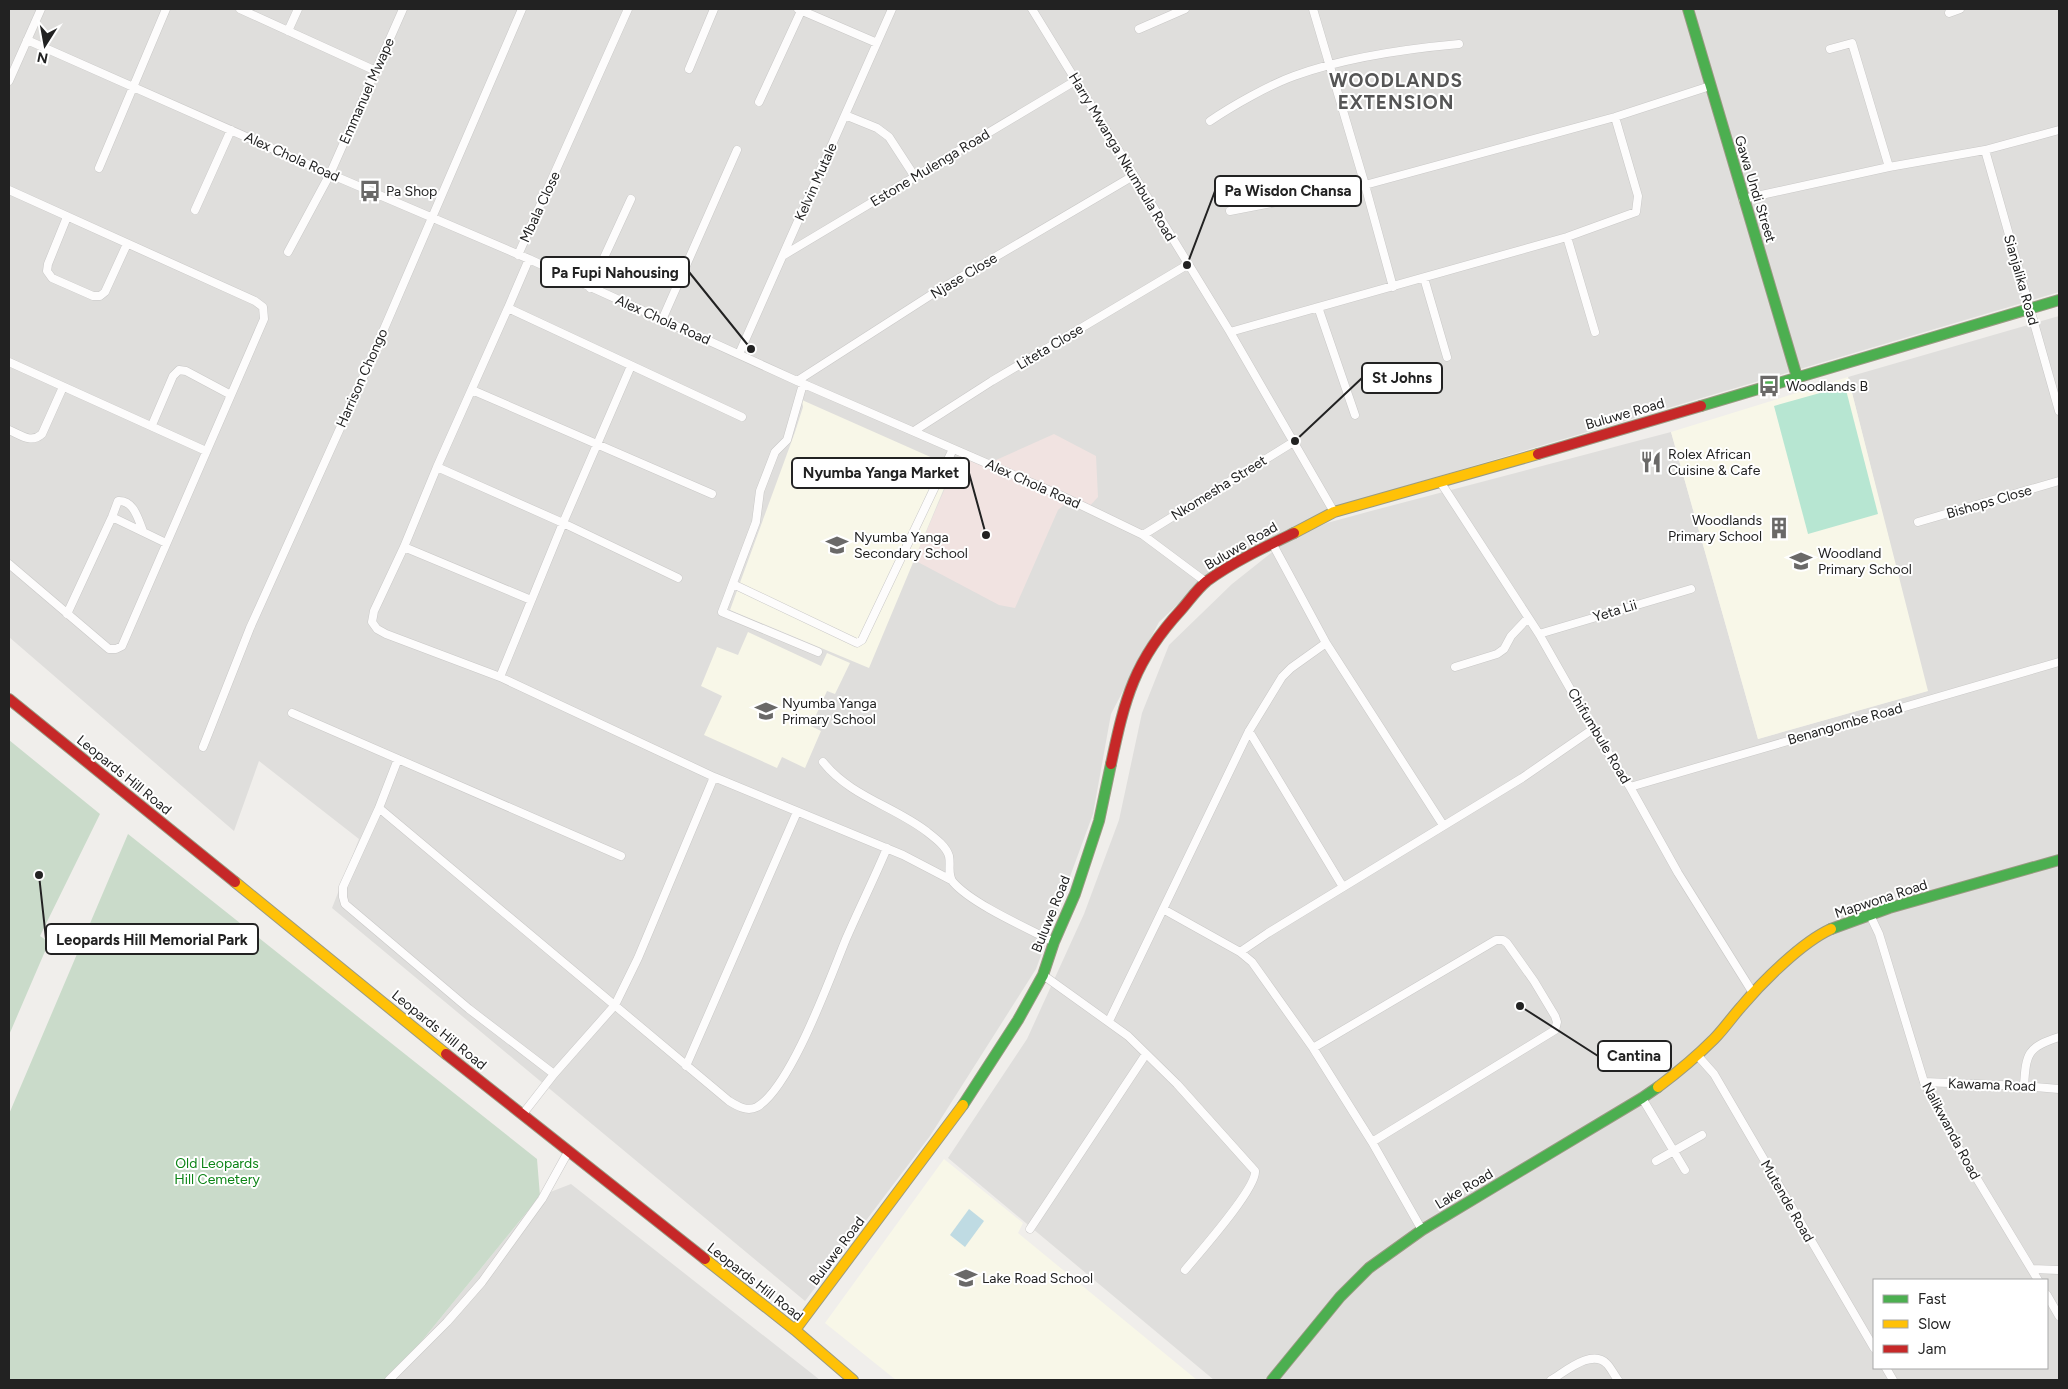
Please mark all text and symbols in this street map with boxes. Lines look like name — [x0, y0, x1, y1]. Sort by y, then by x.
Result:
north arrow — [20, 20, 70, 70]
street label: Emmanuel Mwape — [336, 35, 398, 147]
text: N — [36, 48, 50, 67]
district label: WOODLANDS EXTENSION — [1329, 69, 1463, 114]
street label: Harry Mwanga Nkumbula Road — [1065, 70, 1179, 244]
street label: Estone Mulenga Road — [867, 126, 993, 210]
street label: Alex Chola Road — [242, 128, 342, 186]
street label: Gawa Undi Street — [1731, 133, 1779, 245]
street label: Kelvin Mutale — [791, 140, 841, 224]
street label: Mbala Close — [516, 168, 564, 245]
callout: Pa Wisdon Chansa — [1215, 176, 1361, 206]
bus stop icon: Pa Shop — [357, 178, 383, 204]
text: Pa Wisdon Chansa — [1225, 182, 1351, 200]
place label: Pa Shop — [386, 183, 437, 200]
street label: Sianjalika Road — [2000, 233, 2042, 327]
street label: Njase Close — [928, 249, 1001, 303]
callout: Pa Fupi Nahousing — [541, 257, 689, 287]
text: Pa Fupi Nahousing — [551, 264, 679, 282]
street label: Alex Chola Road — [613, 291, 713, 349]
street label: Liteta Close — [1014, 320, 1087, 374]
street label: Harrison Chongo — [333, 326, 391, 430]
callout: St Johns — [1362, 363, 1442, 393]
text: St Johns — [1372, 369, 1432, 387]
bus stop icon: Woodlands B — [1756, 373, 1782, 399]
place label: Woodlands B — [1786, 378, 1868, 395]
street label: Buluwe Road — [1584, 395, 1666, 433]
place label: Rolex African Cuisine & Cafe — [1668, 446, 1761, 479]
restaurant icon: Rolex African Cuisine & Cafe — [1638, 449, 1664, 475]
street label: Nkomesha Street — [1168, 452, 1270, 524]
street label: Alex Chola Road — [983, 455, 1083, 513]
callout: Nyumba Yanga Market — [792, 458, 969, 488]
text: Nyumba Yanga Market — [803, 464, 959, 482]
street label: Bishops Close — [1944, 482, 2034, 522]
place label: Woodlands Primary School — [1668, 512, 1762, 545]
building icon: Woodlands Primary School — [1766, 515, 1792, 541]
street label: Buluwe Road — [1202, 518, 1280, 574]
place label: Nyumba Yanga Secondary School — [854, 529, 968, 562]
school or university icon: Nyumba Yanga Secondary School — [824, 532, 850, 558]
place label: Woodland Primary School — [1818, 545, 1912, 578]
school or university icon: Woodland Primary School — [1788, 548, 1814, 574]
street label: Yeta Lii — [1591, 596, 1639, 626]
street label: Chifumbule Road — [1564, 685, 1634, 787]
place label: Nyumba Yanga Primary School — [782, 695, 877, 728]
school or university icon: Nyumba Yanga Primary School — [753, 698, 779, 724]
street label: Benangombe Road — [1786, 699, 1904, 749]
street label: Leopards Hill Road — [73, 732, 175, 818]
street label: Buluwe Road — [1028, 873, 1074, 955]
street label: Mapwona Road — [1832, 876, 1930, 922]
callout: Leopards Hill Memorial Park — [46, 924, 258, 954]
text: Leopards Hill Memorial Park — [56, 931, 248, 949]
street label: Leopards Hill Road — [388, 987, 490, 1073]
callout: Cantina — [1598, 1041, 1671, 1071]
text: Cantina — [1607, 1047, 1661, 1065]
street label: Kawama Road — [1948, 1075, 2036, 1095]
street label: Nalikwanda Road — [1918, 1079, 1984, 1183]
park label: Old Leopards Hill Cemetery — [174, 1155, 260, 1188]
street label: Mutende Road — [1757, 1157, 1817, 1245]
street label: Lake Road — [1432, 1165, 1496, 1213]
street label: Buluwe Road — [806, 1213, 868, 1289]
street label: Leopards Hill Road — [704, 1239, 806, 1325]
school or university icon: Lake Road School — [953, 1265, 979, 1291]
place label: Lake Road School — [982, 1270, 1093, 1287]
legend — [1873, 1279, 2048, 1369]
text: Fast — [1918, 1290, 1947, 1308]
text: Slow — [1918, 1315, 1951, 1333]
text: Jam — [1918, 1340, 1946, 1358]

